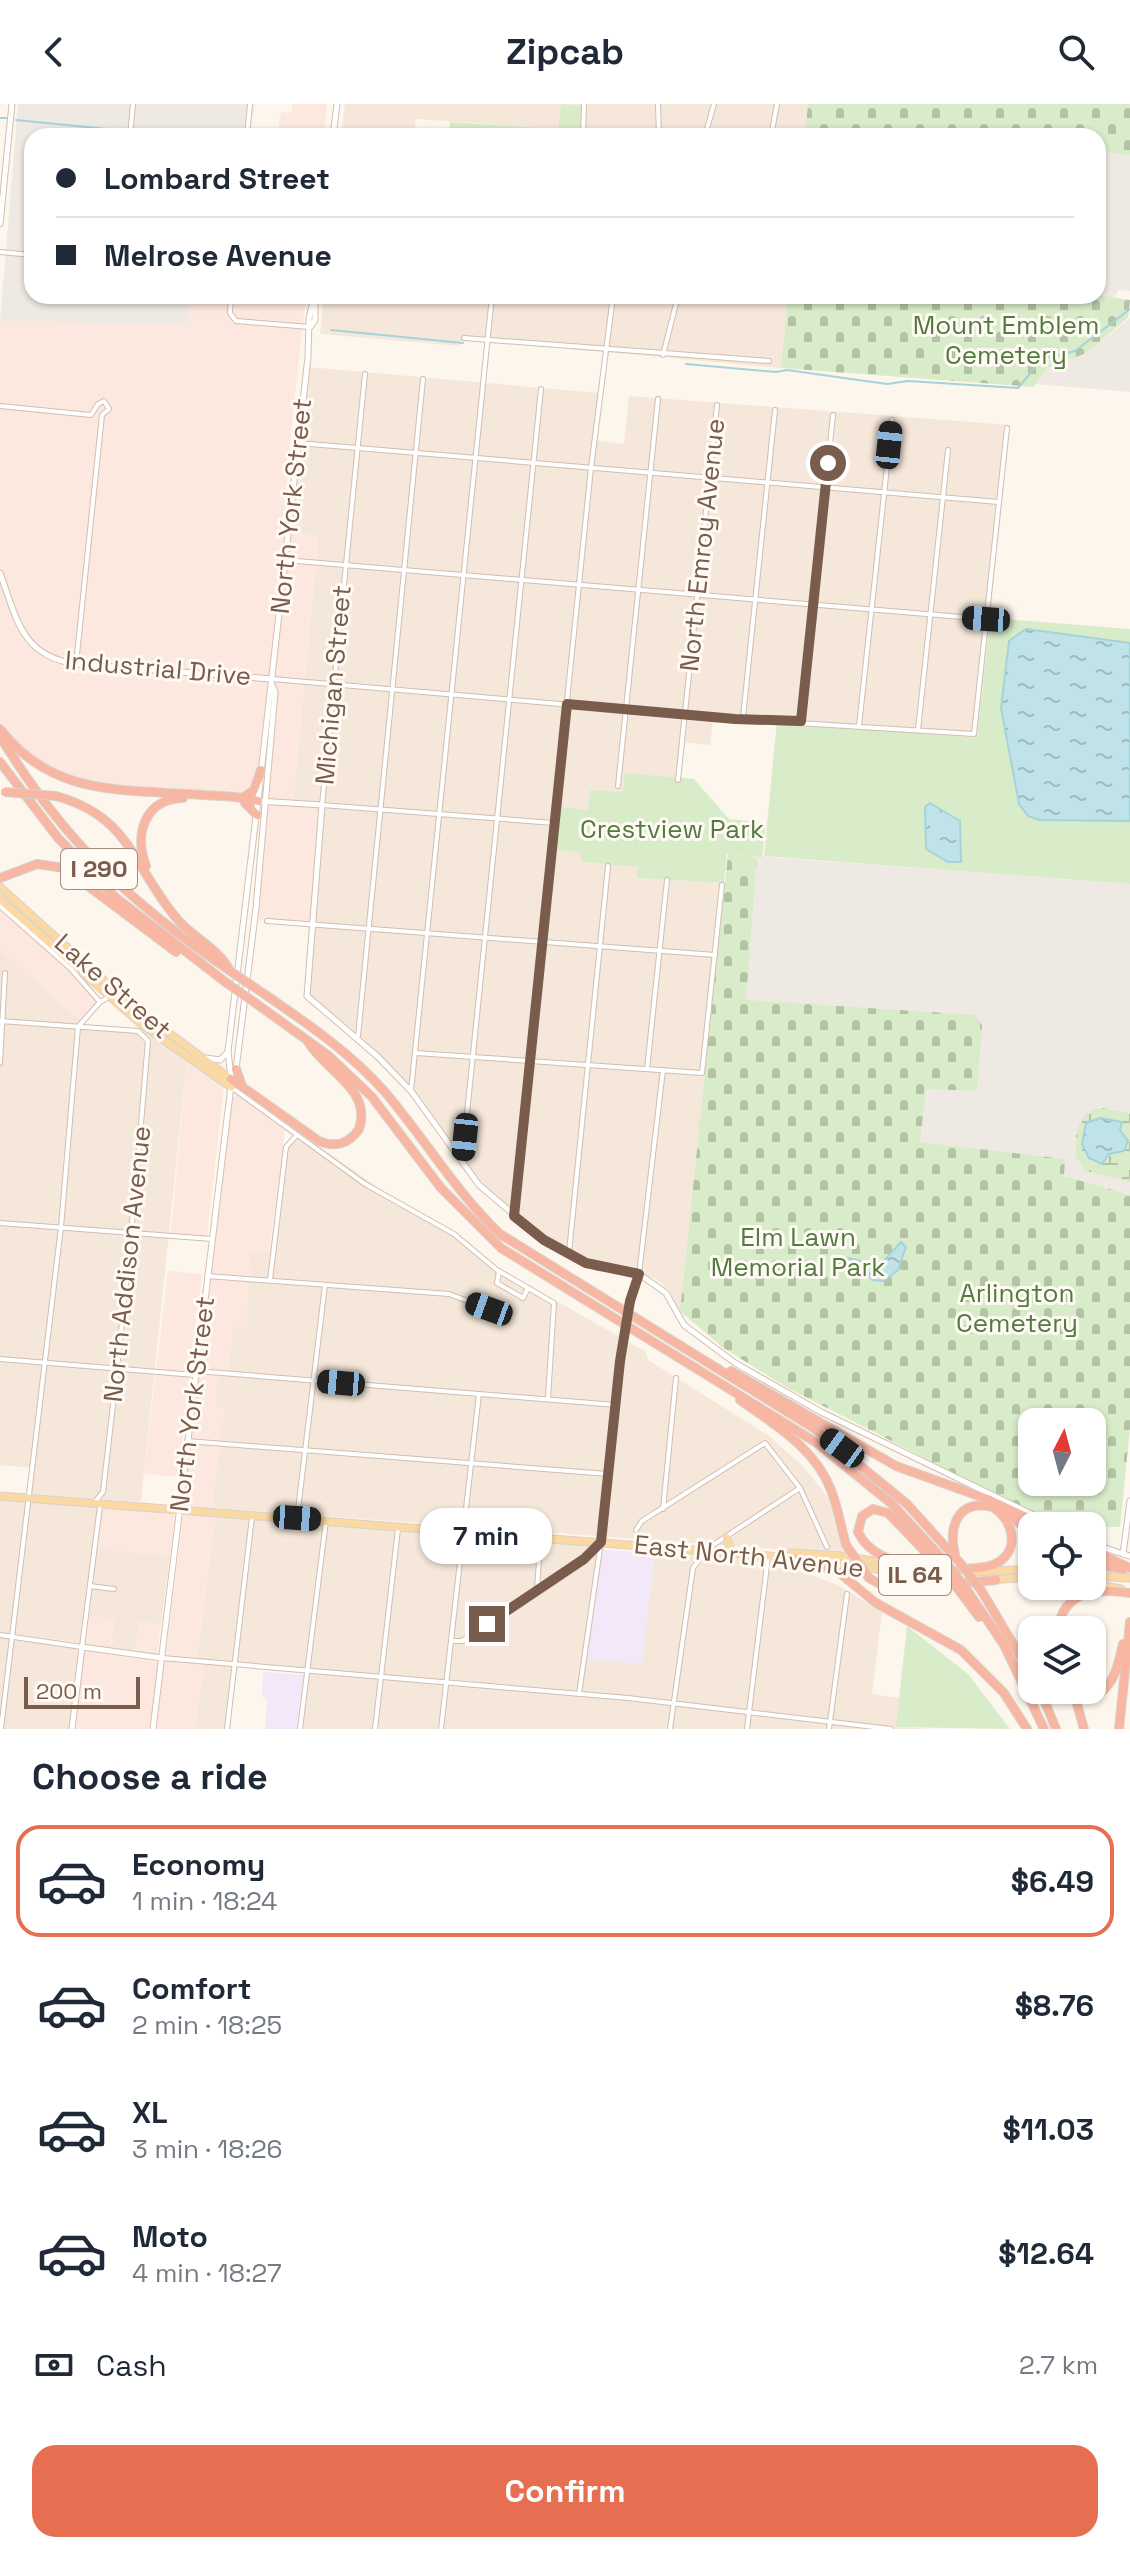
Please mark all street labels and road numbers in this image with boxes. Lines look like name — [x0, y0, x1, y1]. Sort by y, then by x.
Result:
street label: North York Street — [263, 396, 319, 616]
street label: North Emroy Avenue — [672, 417, 732, 673]
street label: Michigan Street — [307, 584, 359, 786]
street label: Industrial Drive — [63, 643, 253, 693]
road number: I 290 — [61, 849, 137, 889]
street label: Lake Street — [48, 926, 178, 1046]
street label: North Addison Avenue — [96, 1124, 158, 1404]
street label: North York Street — [162, 1294, 222, 1514]
street label: East North Avenue — [632, 1527, 866, 1585]
road number: IL 64 — [879, 1555, 951, 1595]

